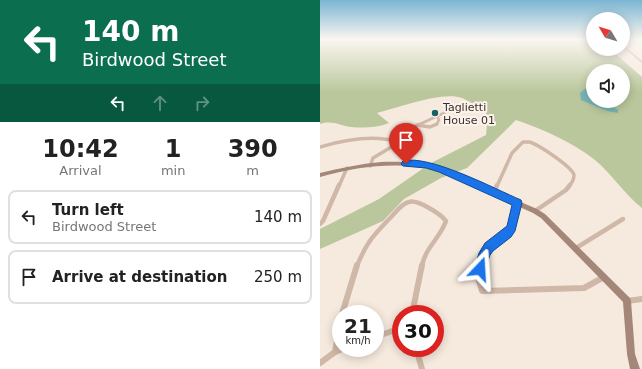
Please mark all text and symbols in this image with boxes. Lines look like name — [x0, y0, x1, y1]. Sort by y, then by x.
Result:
north arrow — [586, 12, 630, 56]
map controls — [586, 12, 630, 108]
text: 140 m — [82, 15, 179, 48]
icon: left — [16, 16, 68, 68]
text: Birdwood Street — [82, 49, 226, 70]
button: sound — [586, 64, 630, 108]
icon: left — [107, 92, 129, 114]
icon: ahead — [149, 92, 171, 114]
icon: right — [191, 92, 213, 114]
place label: Taglietti House 01 — [442, 101, 495, 127]
marker: Taglietti House 01 — [430, 108, 440, 118]
pin — [389, 123, 423, 164]
icon: arrive — [395, 129, 417, 151]
text: 10:42 — [42, 135, 119, 163]
text: 1 — [165, 135, 181, 163]
text: 390 — [228, 135, 278, 163]
text: Arrival — [59, 163, 102, 178]
text: min — [161, 163, 185, 178]
text: m — [246, 163, 259, 178]
text: Turn left — [52, 201, 124, 219]
icon: left — [18, 206, 40, 228]
text: 140 m — [254, 208, 302, 226]
text: Birdwood Street — [52, 219, 156, 234]
position arrow — [459, 248, 501, 290]
icon: arrive — [18, 266, 40, 288]
text: Arrive at destination — [52, 268, 227, 286]
text: 250 m — [254, 268, 302, 286]
speed limit sign: 30 — [392, 305, 444, 357]
text: 21 — [344, 314, 372, 338]
text: km/h — [345, 335, 371, 346]

